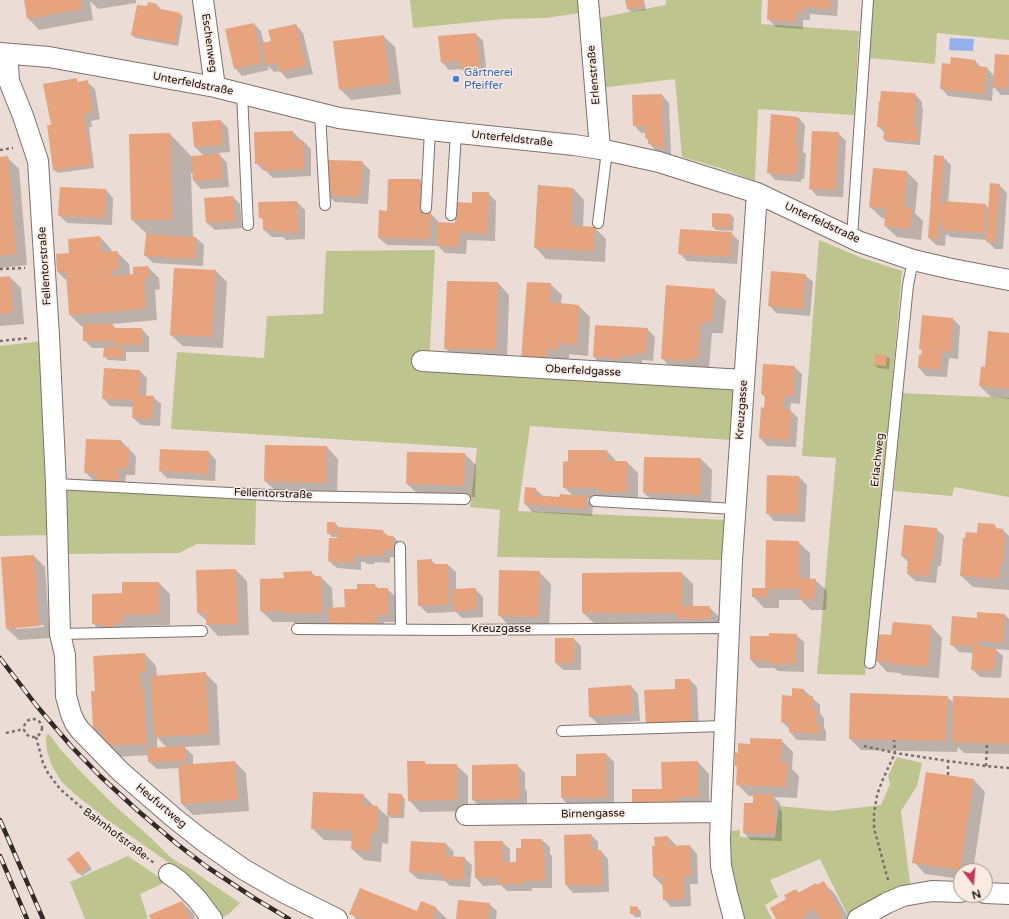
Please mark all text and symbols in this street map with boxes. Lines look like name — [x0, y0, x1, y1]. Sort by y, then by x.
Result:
street label: Eschenweg — [198, 13, 220, 73]
street label: Erlenstraße — [585, 45, 603, 105]
place label: Gärtnerei Pfeiffer — [464, 66, 513, 92]
street label: Unterfeldstraße — [152, 70, 234, 98]
marker: Gärtnerei Pfeiffer — [451, 74, 461, 84]
street label: Unterfeldstraße — [471, 128, 553, 150]
street label: Unterfeldstraße — [782, 200, 862, 246]
street label: Fellentorstraße — [36, 226, 54, 306]
street label: Oberfeldgasse — [545, 362, 621, 380]
street label: Kreuzgasse — [733, 380, 751, 440]
street label: Erlachweg — [869, 432, 887, 488]
street label: Fellentorstraße — [234, 486, 312, 502]
street label: Kreuzgasse — [471, 622, 531, 636]
street label: Heufurtweg — [133, 781, 189, 831]
street label: Bahnhofstraße — [80, 805, 150, 863]
street label: Birnengasse — [561, 807, 625, 821]
north arrow — [953, 863, 993, 903]
text: N — [970, 887, 982, 902]

